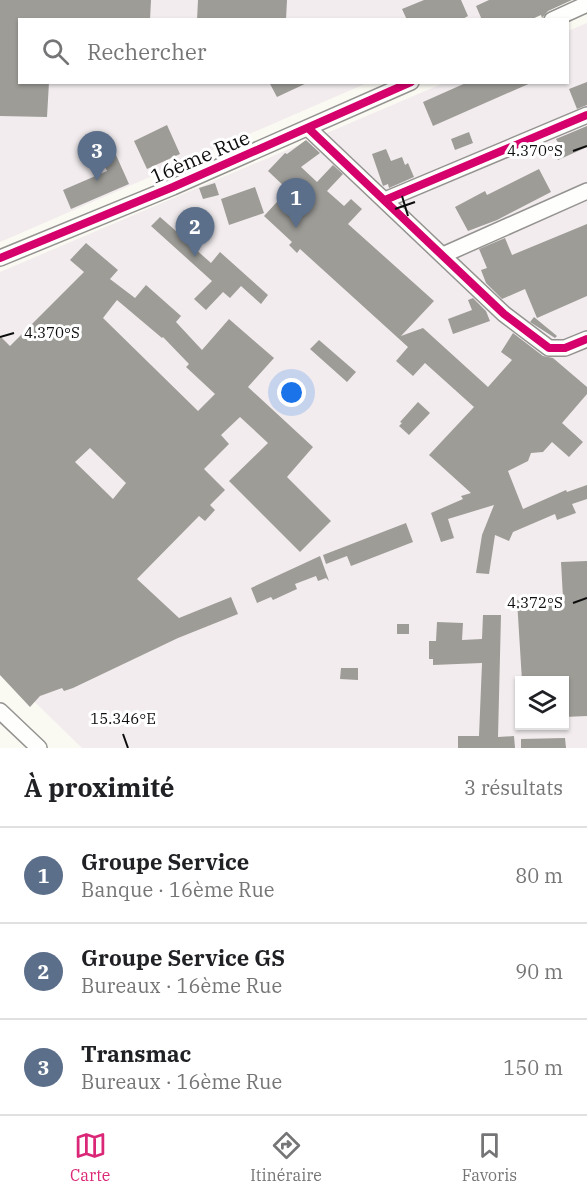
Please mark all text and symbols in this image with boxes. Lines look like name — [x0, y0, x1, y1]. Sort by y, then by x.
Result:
search box — [18, 18, 569, 84]
icon: search — [39, 35, 72, 68]
text: Rechercher — [87, 37, 206, 66]
street label: 16ème Rue — [146, 123, 254, 190]
pin: 3 — [78, 132, 116, 181]
text: 4.370°S — [507, 141, 563, 160]
pin: 1 — [276, 178, 316, 228]
pin: 2 — [176, 208, 214, 257]
text: 4.370°S — [24, 323, 80, 342]
your location — [277, 378, 306, 407]
text: 4.372°S — [507, 593, 563, 612]
map controls — [515, 676, 569, 730]
button: layers — [515, 676, 569, 730]
text: 15.346°E — [90, 709, 156, 728]
text: À proximité — [24, 770, 175, 804]
text: 3 résultats — [464, 774, 563, 801]
text: Groupe Service — [81, 847, 249, 876]
text: 1 — [38, 862, 50, 889]
text: 80 m — [515, 862, 563, 889]
text: Banque · 16ème Rue — [81, 876, 275, 903]
text: Groupe Service GS — [81, 943, 285, 972]
text: 2 — [38, 958, 50, 985]
text: 90 m — [515, 958, 563, 985]
text: Bureaux · 16ème Rue — [81, 972, 282, 999]
text: Transmac — [81, 1039, 191, 1068]
text: 3 — [38, 1054, 50, 1081]
text: 150 m — [503, 1054, 563, 1081]
text: Bureaux · 16ème Rue — [81, 1068, 282, 1095]
tab: Carte — [70, 1129, 110, 1185]
tab: Itinéraire — [250, 1129, 322, 1185]
tab: Favoris — [462, 1129, 517, 1185]

